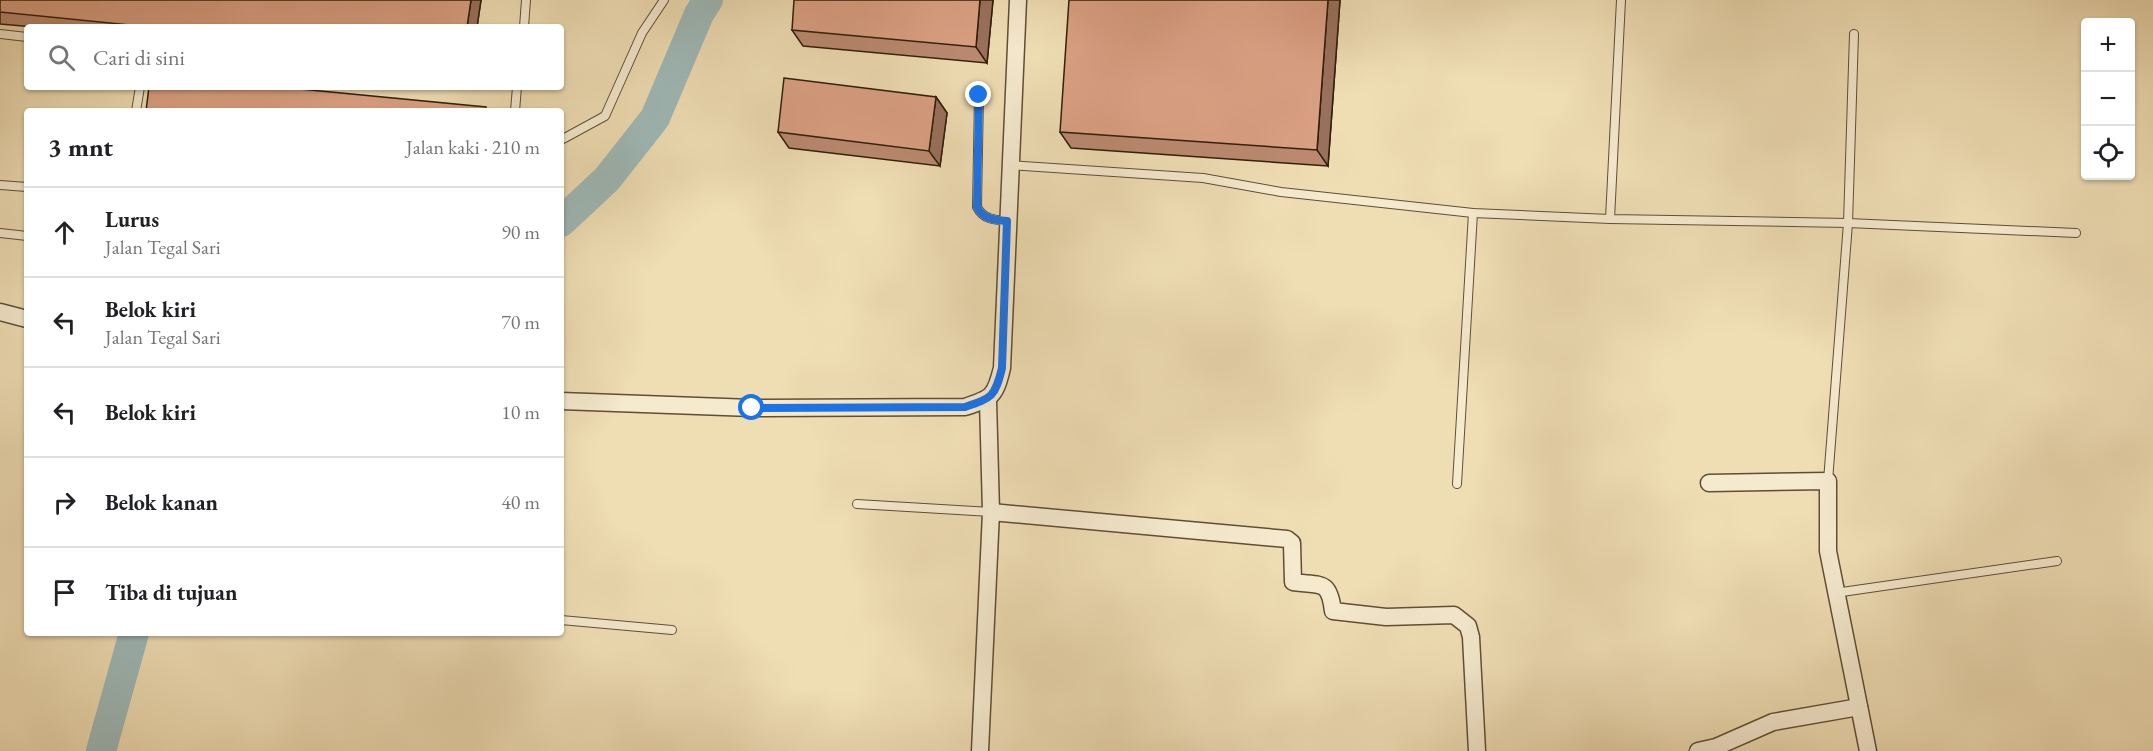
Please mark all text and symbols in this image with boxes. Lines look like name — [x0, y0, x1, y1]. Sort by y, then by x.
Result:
map controls — [2081, 18, 2135, 180]
button: + — [2081, 18, 2135, 72]
search box — [24, 24, 564, 90]
icon: search — [45, 41, 78, 74]
text: Cari di sini — [93, 43, 185, 72]
button: − — [2081, 72, 2135, 126]
route end — [965, 81, 991, 107]
button: locate — [2081, 126, 2135, 180]
text: 3 mnt — [48, 130, 113, 164]
text: Jalan kaki · 210 m — [406, 134, 540, 160]
text: Lurus — [105, 205, 159, 234]
icon: ahead — [48, 216, 81, 249]
text: 90 m — [501, 219, 540, 245]
text: Jalan Tegal Sari — [105, 234, 221, 260]
text: Belok kiri — [105, 295, 196, 324]
icon: left — [48, 306, 81, 339]
text: 70 m — [501, 309, 540, 335]
text: Jalan Tegal Sari — [105, 324, 221, 350]
route start — [738, 394, 764, 420]
icon: left — [48, 396, 81, 429]
text: Belok kiri — [105, 398, 196, 427]
text: 10 m — [501, 399, 540, 425]
icon: right — [48, 486, 81, 519]
text: Belok kanan — [105, 488, 218, 517]
text: 40 m — [501, 489, 540, 515]
icon: arrive — [48, 576, 81, 609]
text: Tiba di tujuan — [105, 578, 237, 607]

